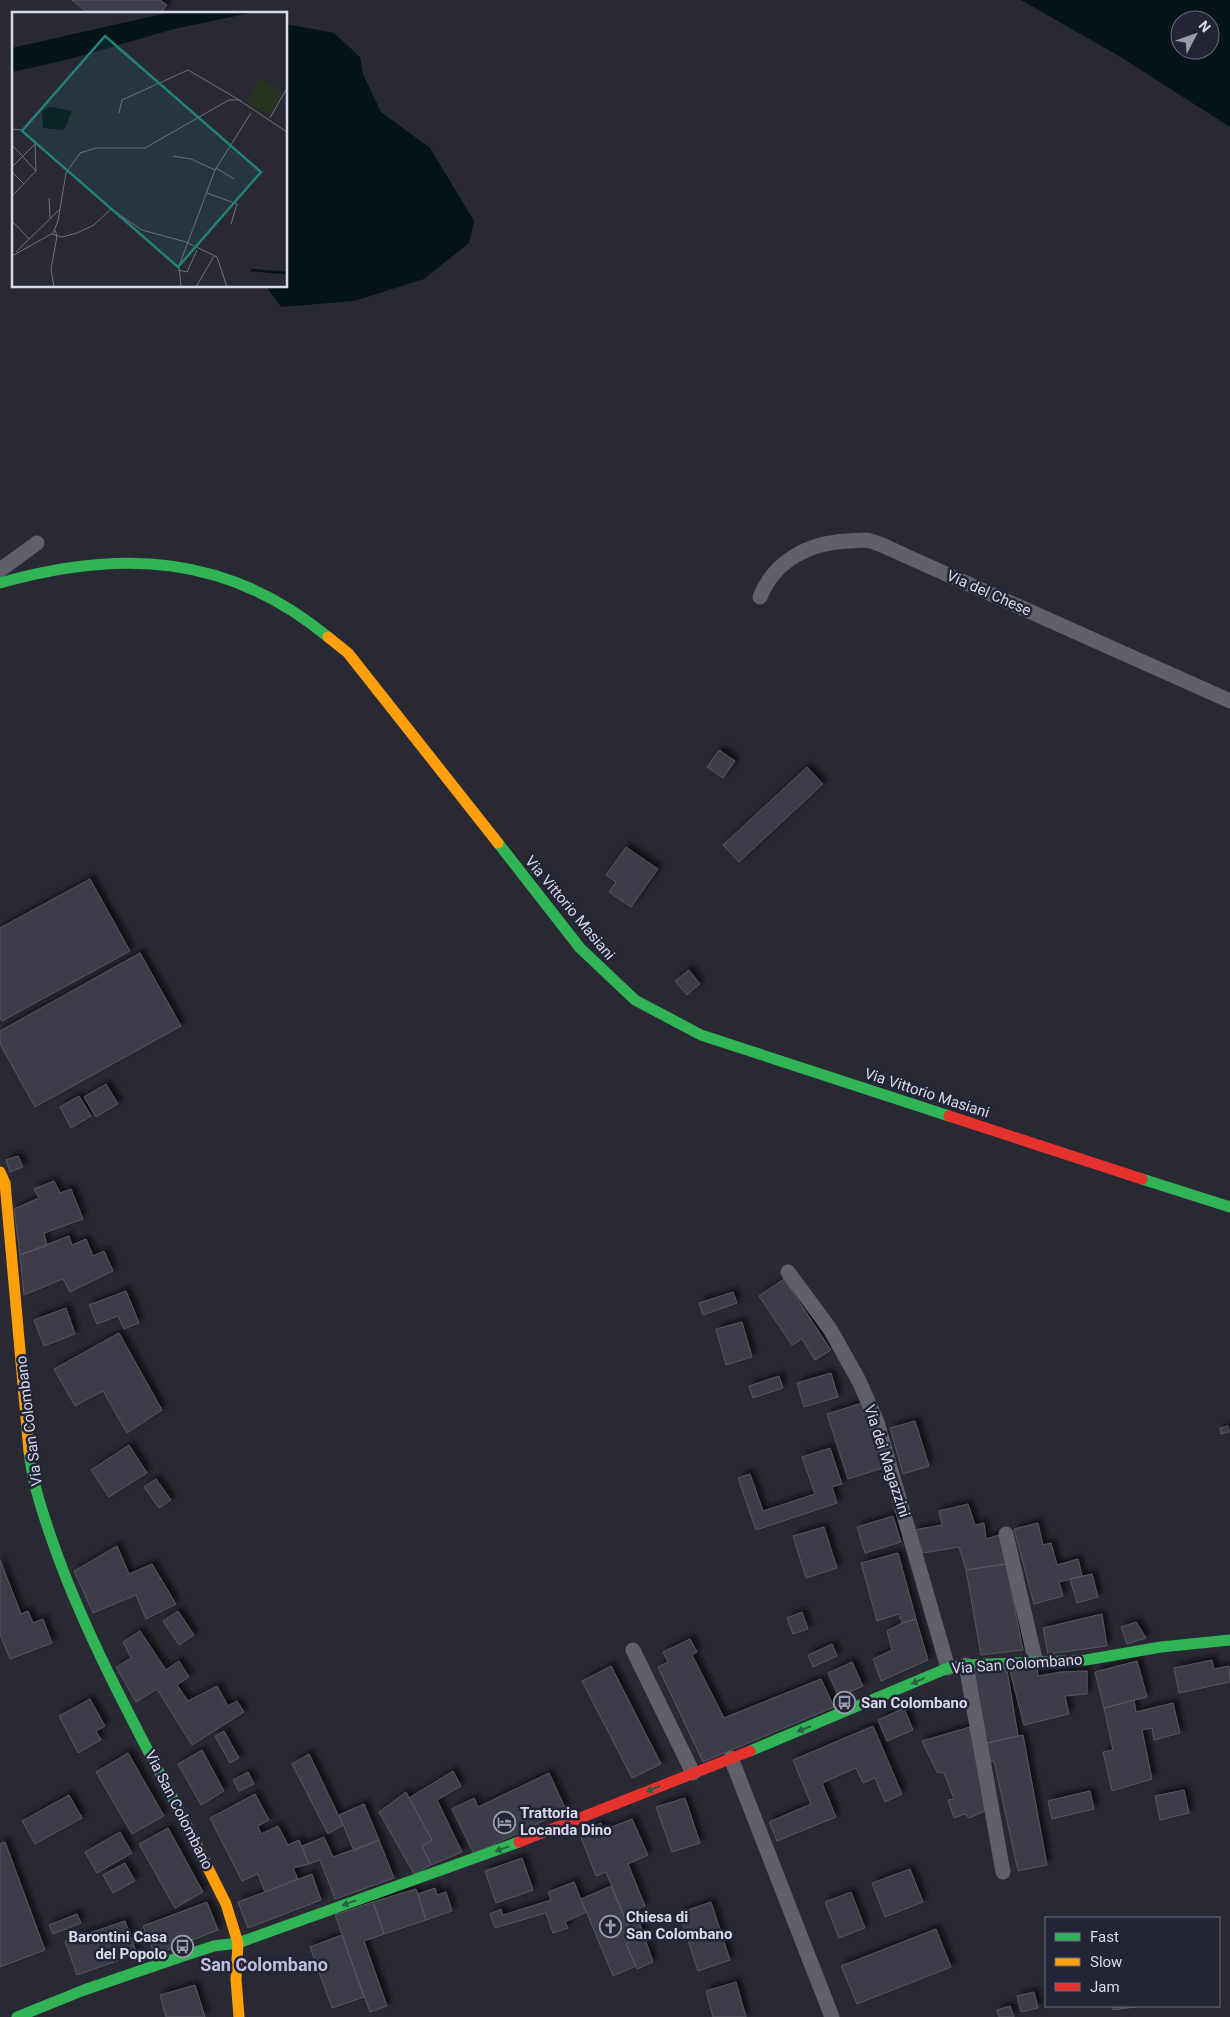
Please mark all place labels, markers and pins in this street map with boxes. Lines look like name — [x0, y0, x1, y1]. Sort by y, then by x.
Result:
bus stop icon: San Colombano — [833, 1691, 857, 1715]
place label: San Colombano — [861, 1694, 967, 1712]
place label: Trattoria Locanda Dino — [520, 1804, 612, 1839]
hotel icon: Trattoria Locanda Dino — [492, 1810, 516, 1834]
place label: Chiesa di San Colombano — [626, 1908, 732, 1943]
church icon: Chiesa di San Colombano — [598, 1914, 622, 1938]
place label: Barontini Casa del Popolo — [69, 1928, 167, 1963]
bus stop icon: Barontini Casa del Popolo — [171, 1934, 195, 1958]

